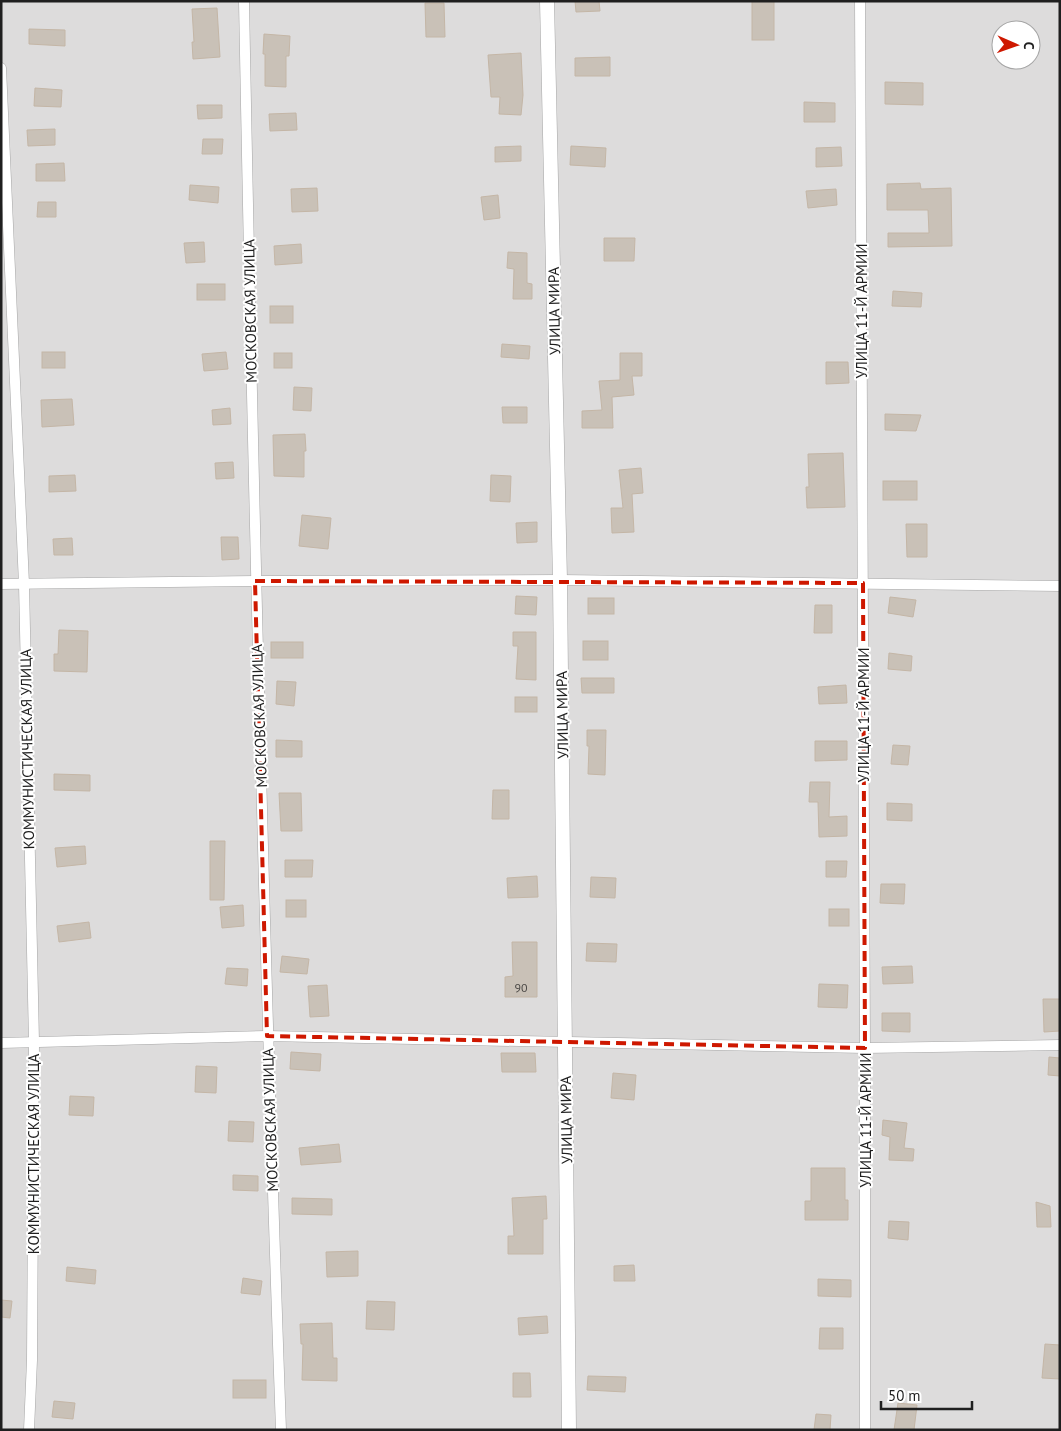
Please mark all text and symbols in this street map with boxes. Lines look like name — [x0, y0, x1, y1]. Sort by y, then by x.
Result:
north arrow — [991, 20, 1041, 70]
text: С — [1020, 41, 1038, 50]
street label: МОСКОВСКАЯ УЛИЦА — [239, 239, 261, 383]
street label: УЛИЦА 11-Й АРМИИ — [852, 244, 871, 378]
street label: УЛИЦА МИРА — [544, 267, 564, 355]
street label: МОСКОВСКАЯ УЛИЦА — [247, 644, 271, 788]
street label: КОММУНИСТИЧЕСКАЯ УЛИЦА — [16, 648, 38, 849]
street label: УЛИЦА 11-Й АРМИИ — [854, 648, 873, 782]
street label: УЛИЦА МИРА — [552, 671, 572, 759]
house number: 90 — [514, 980, 528, 995]
street label: МОСКОВСКАЯ УЛИЦА — [258, 1048, 282, 1192]
street label: КОММУНИСТИЧЕСКАЯ УЛИЦА — [24, 1053, 43, 1254]
street label: УЛИЦА 11-Й АРМИИ — [856, 1053, 875, 1187]
street label: УЛИЦА МИРА — [556, 1076, 576, 1164]
scale bar — [881, 1378, 972, 1410]
text: 50 m — [888, 1386, 921, 1405]

